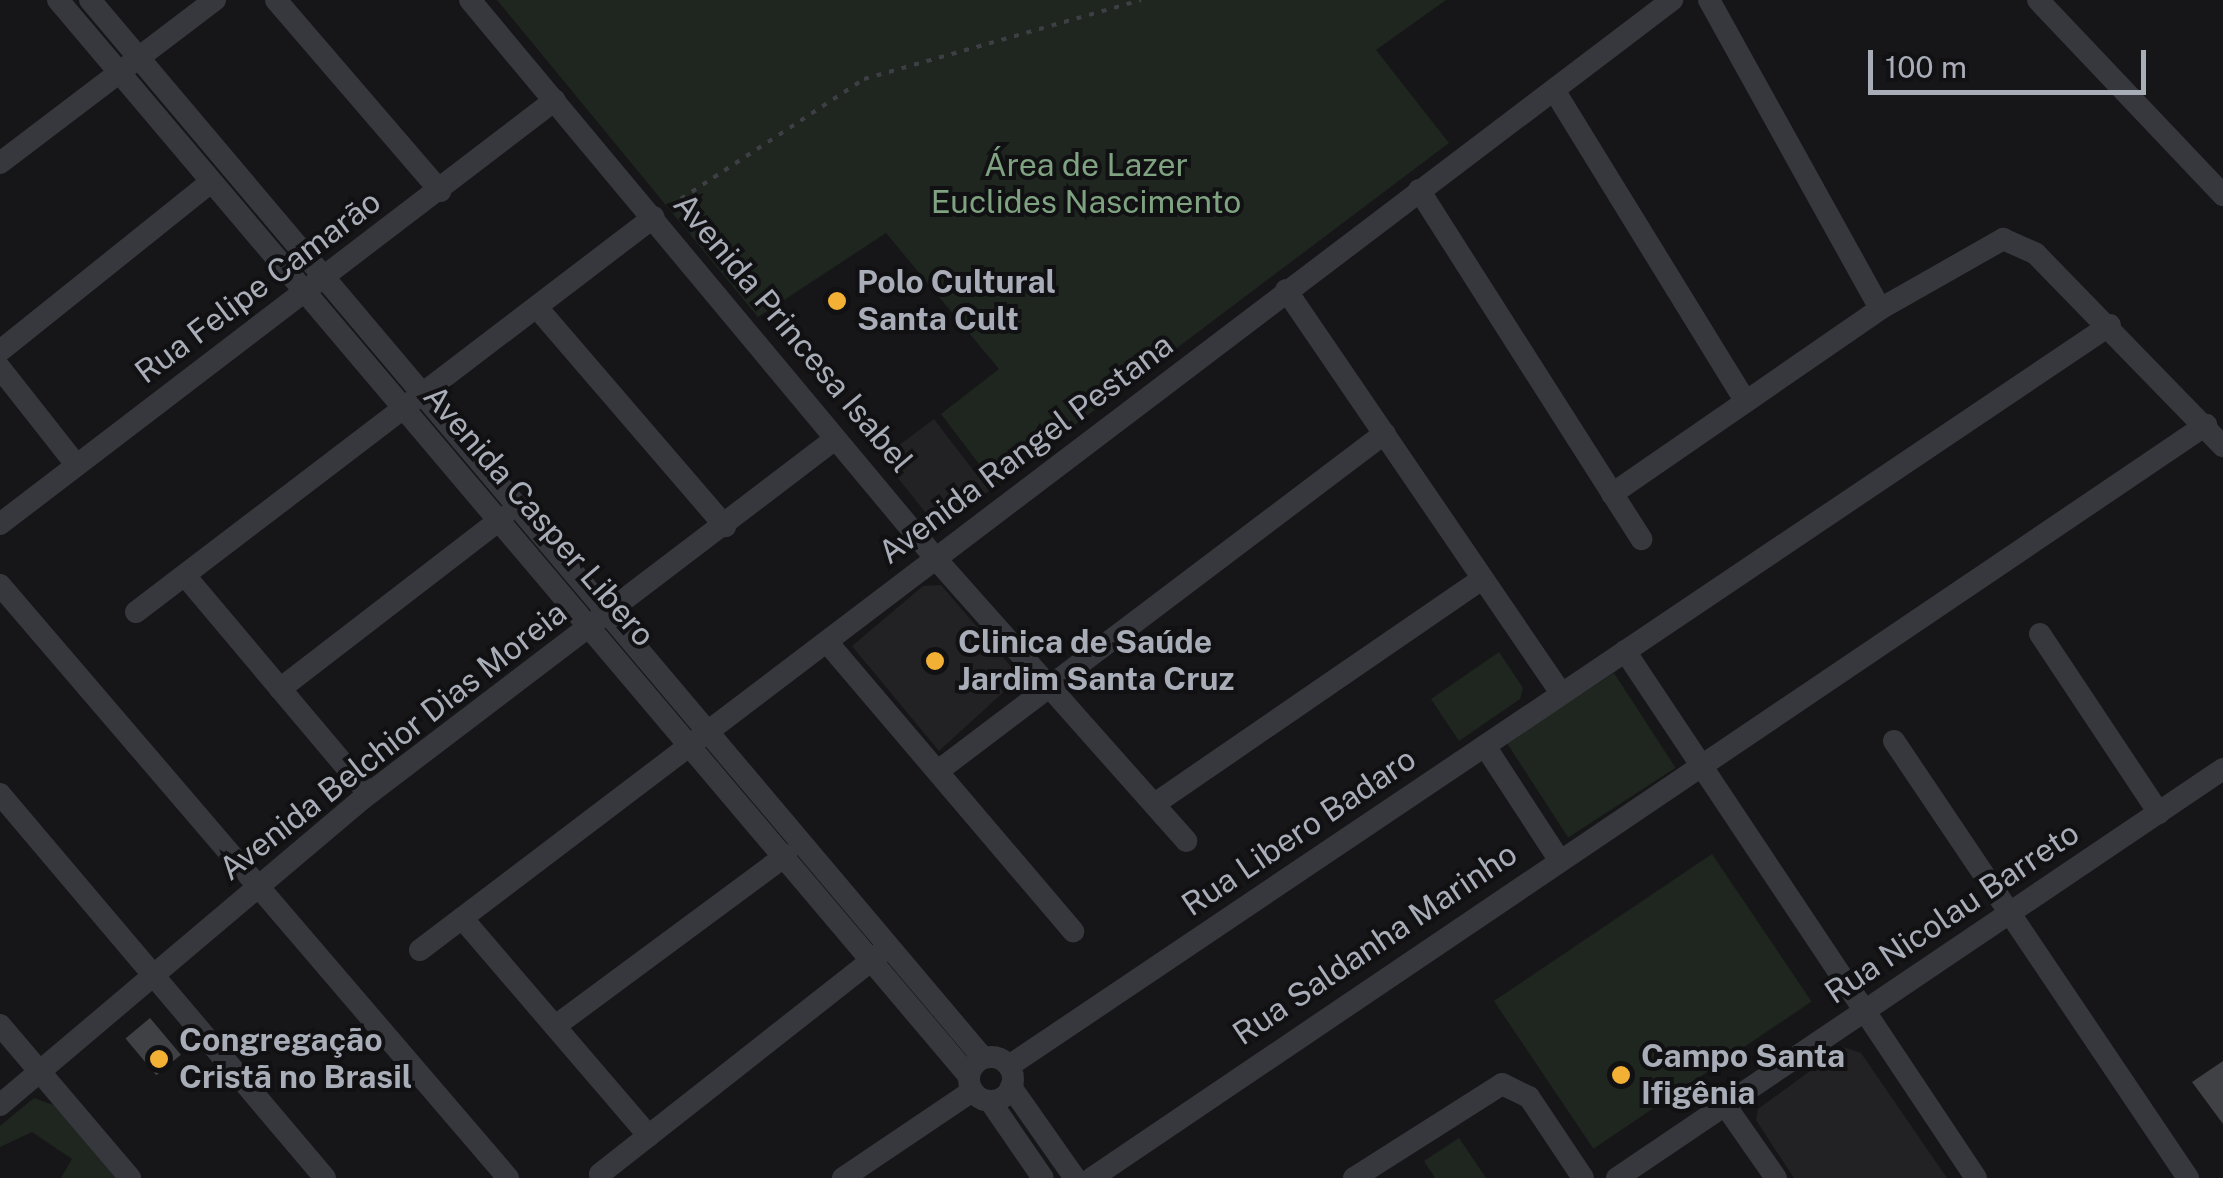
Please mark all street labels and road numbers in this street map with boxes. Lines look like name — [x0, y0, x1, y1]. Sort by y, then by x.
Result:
street label: Rua Felipe Camarão — [128, 182, 388, 392]
street label: Avenida Princesa Isabel — [665, 186, 921, 480]
street label: Avenida Rangel Pestana — [871, 326, 1181, 572]
street label: Avenida Casper Libero — [415, 378, 663, 654]
street label: Avenida Belchior Dias Moreia — [212, 593, 574, 889]
street label: Rua Libero Badaro — [1175, 740, 1423, 924]
street label: Rua Nicolau Barreto — [1818, 814, 2086, 1012]
street label: Rua Saldanha Marinho — [1226, 835, 1524, 1053]

